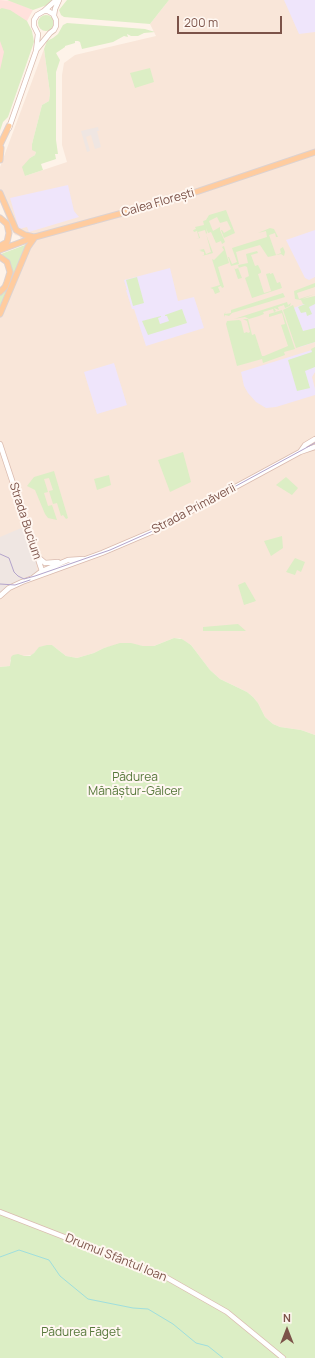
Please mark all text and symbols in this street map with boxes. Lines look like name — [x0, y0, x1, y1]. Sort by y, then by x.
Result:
scale bar — [179, 8, 284, 34]
text: 200 m — [184, 14, 218, 31]
street label: Calea Florești — [120, 186, 196, 220]
street label: Strada Bucium — [6, 481, 44, 561]
street label: Strada Primăverii — [150, 481, 238, 537]
park label: Pădurea Mănăștur-Gălcer — [88, 771, 182, 799]
street label: Drumul Sfântul Ioan — [63, 1231, 169, 1285]
north arrow — [267, 1310, 307, 1350]
text: N — [283, 1310, 291, 1325]
park label: Pădurea Făget — [41, 1326, 121, 1340]

